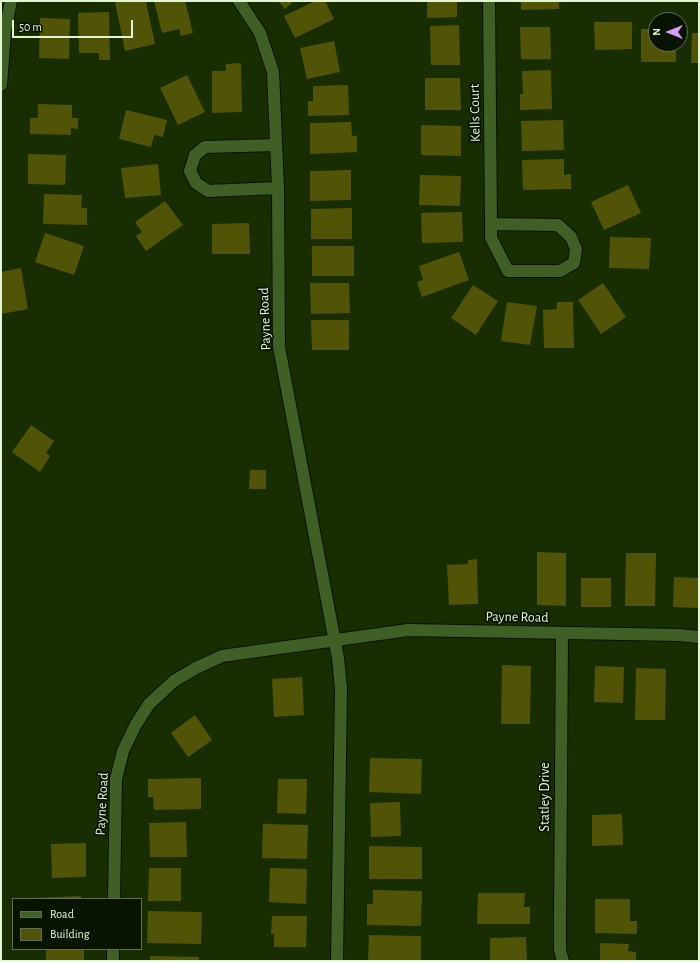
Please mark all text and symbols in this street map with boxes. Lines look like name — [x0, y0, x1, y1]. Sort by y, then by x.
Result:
scale bar — [14, 12, 135, 38]
north arrow — [648, 12, 688, 52]
text: 50 m — [19, 21, 42, 33]
text: N — [651, 28, 662, 36]
street label: Kells Court — [466, 84, 484, 142]
street label: Payne Road — [256, 287, 274, 351]
street label: Payne Road — [485, 608, 549, 626]
street label: Statley Drive — [537, 762, 553, 832]
street label: Payne Road — [92, 772, 112, 836]
legend — [12, 898, 142, 950]
text: Road — [50, 908, 74, 920]
text: Building — [50, 928, 90, 940]

